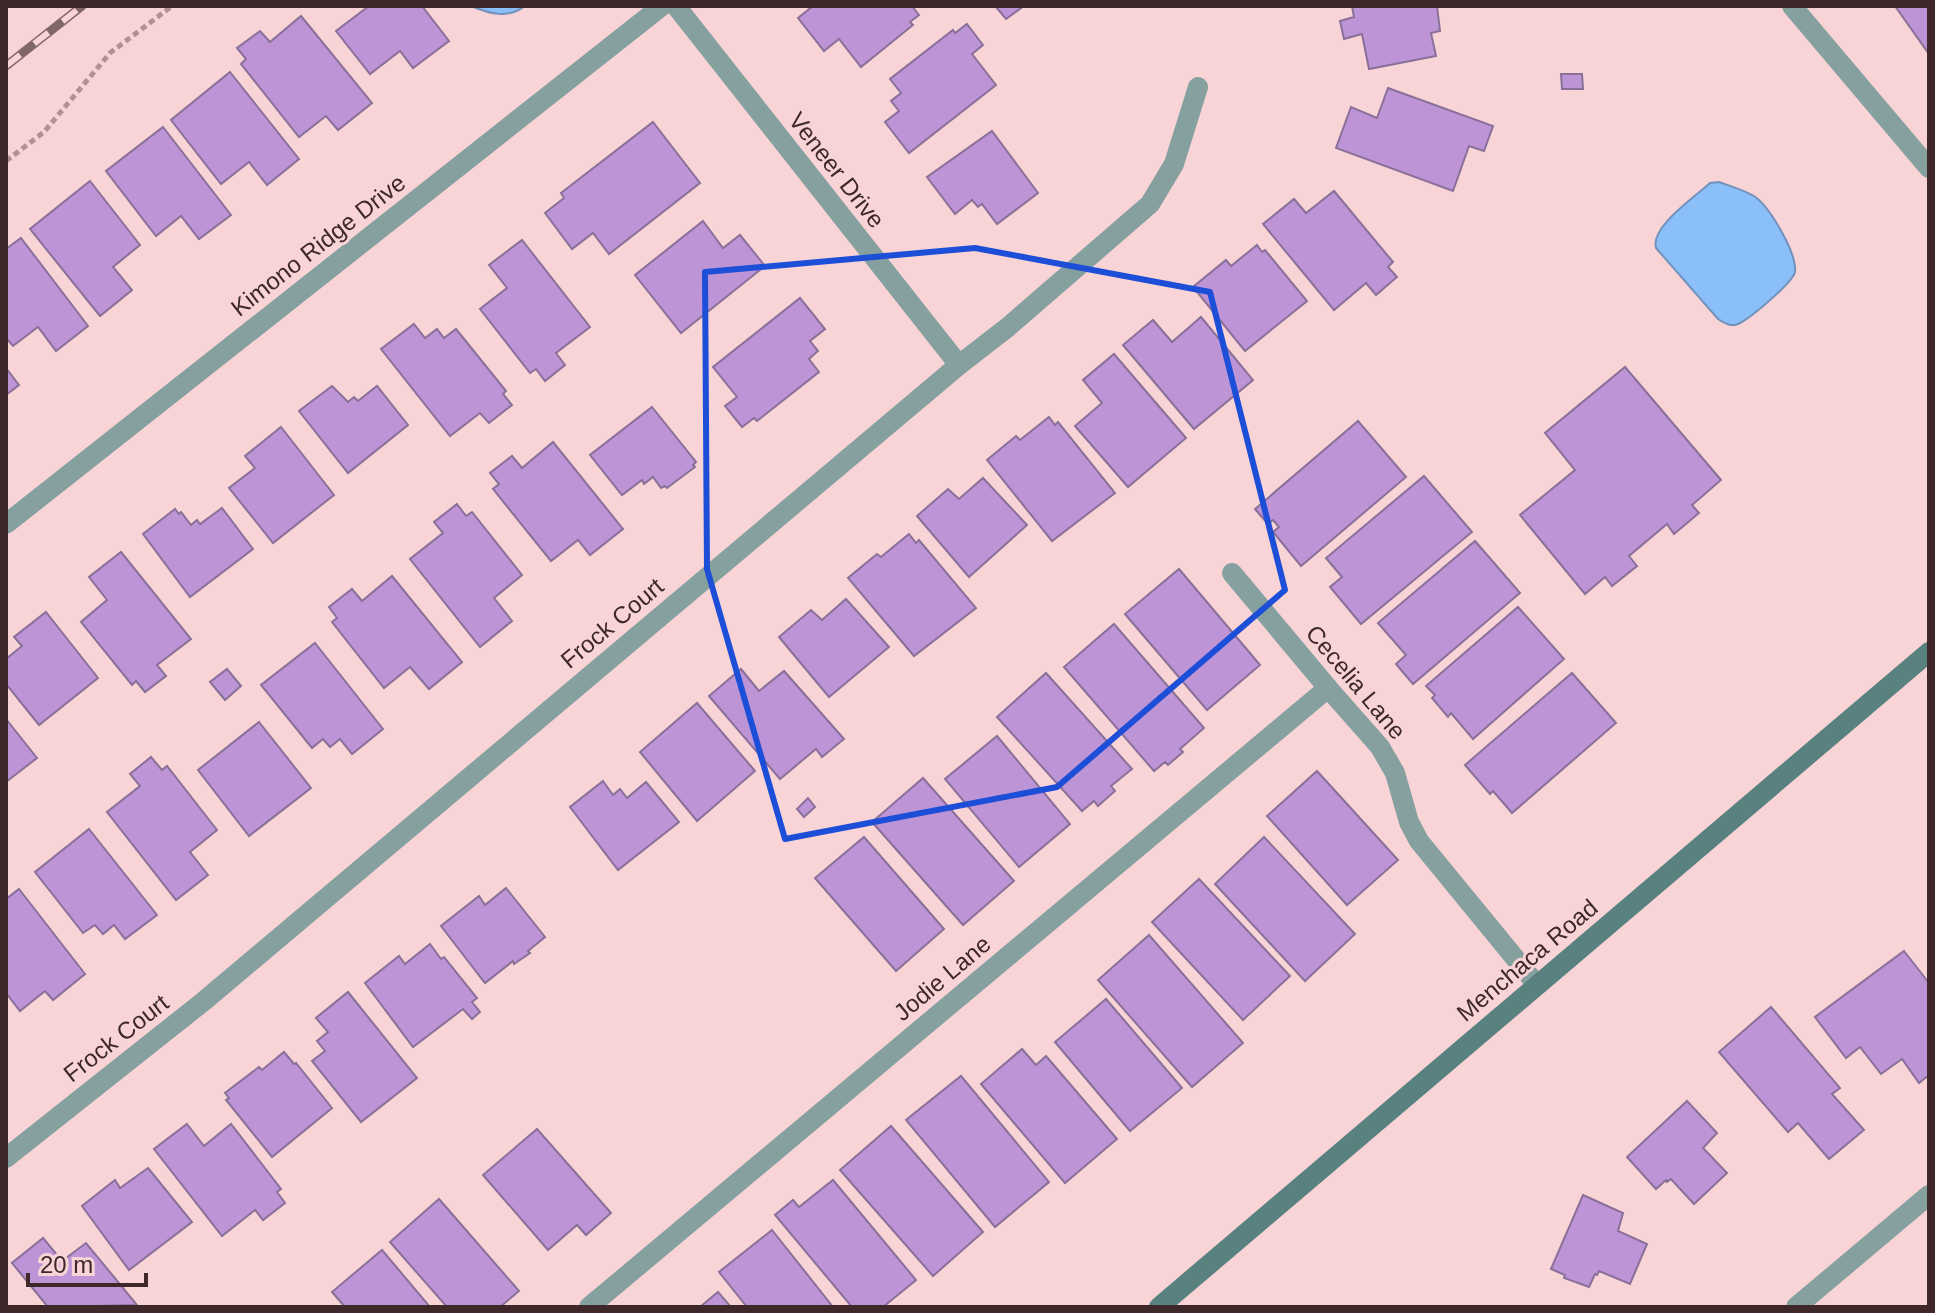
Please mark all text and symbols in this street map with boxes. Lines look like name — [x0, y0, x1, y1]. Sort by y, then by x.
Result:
street label: Veneer Drive — [784, 107, 890, 233]
street label: Kimono Ridge Drive — [226, 169, 410, 321]
street label: Frock Court — [555, 572, 669, 674]
street label: Cecelia Lane — [1301, 620, 1411, 744]
street label: Menchaca Road — [1451, 893, 1603, 1027]
street label: Jodie Lane — [888, 930, 996, 1026]
street label: Frock Court — [58, 989, 174, 1087]
scale bar — [28, 1237, 146, 1287]
text: 20 m — [40, 1251, 93, 1278]

